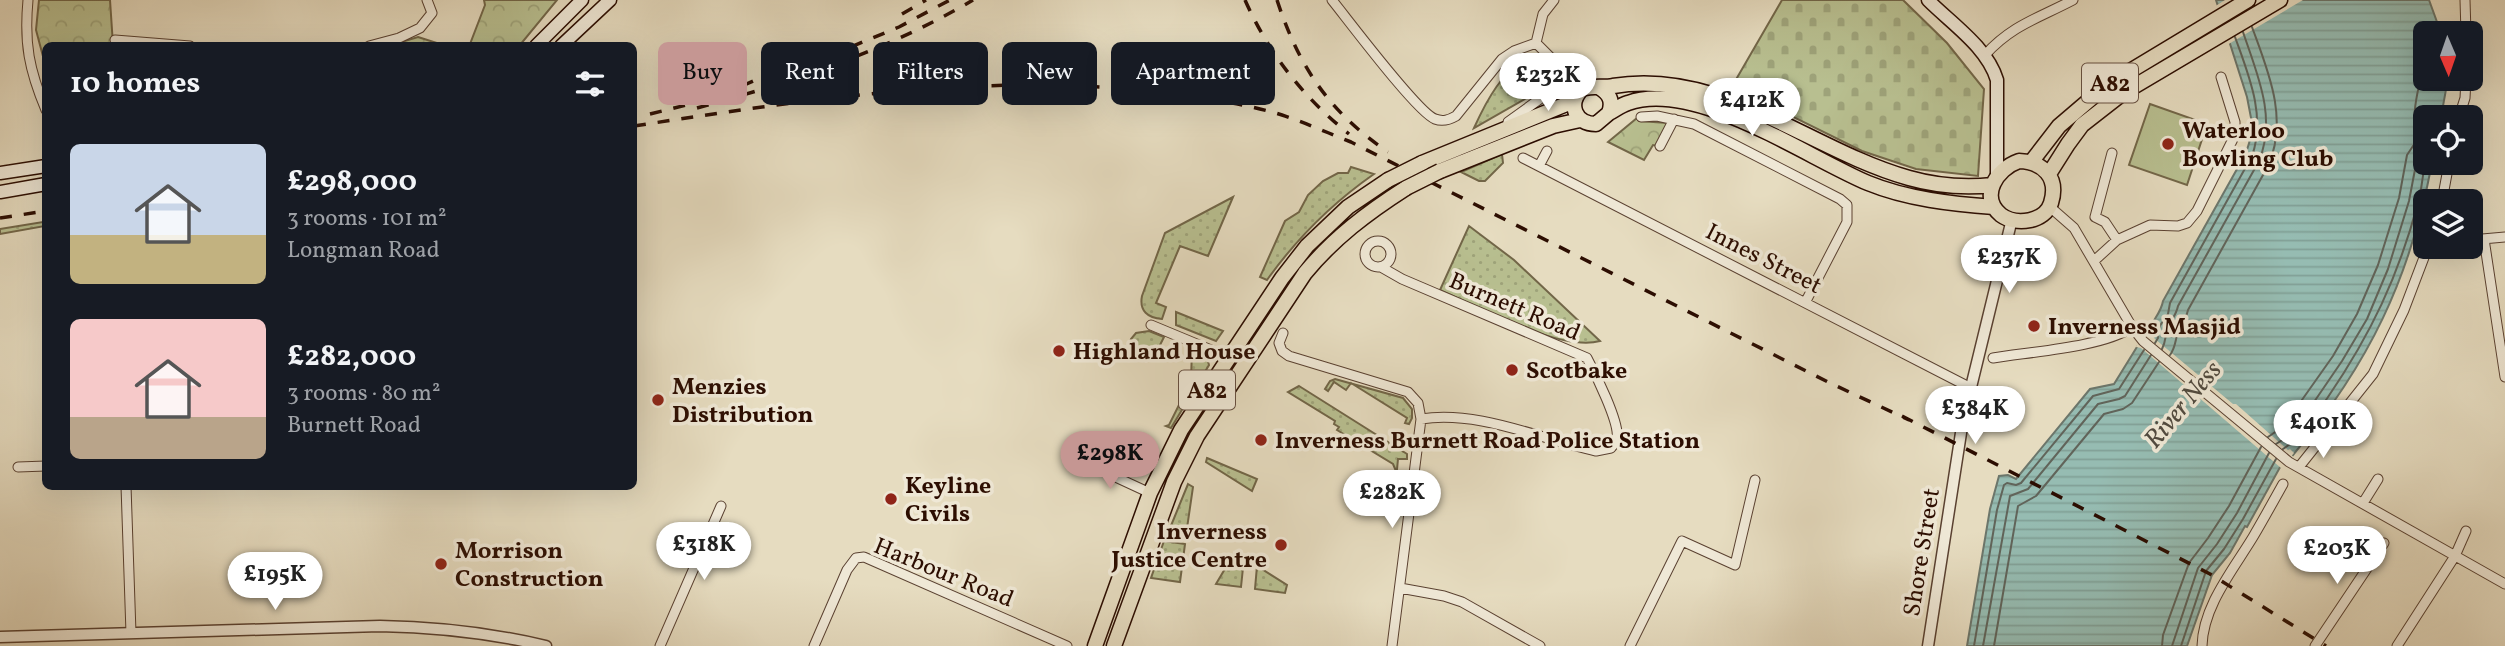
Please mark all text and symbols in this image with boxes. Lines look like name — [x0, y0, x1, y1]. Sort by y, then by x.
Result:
north arrow — [2413, 21, 2483, 91]
map controls — [2413, 21, 2483, 259]
chip: Buy — [658, 42, 747, 105]
chip: Rent — [761, 42, 859, 105]
chip: Filters — [873, 42, 988, 105]
chip: New — [1002, 42, 1097, 105]
chip: Apartment — [1111, 42, 1275, 105]
pin: £232K — [1499, 54, 1597, 113]
text: £232K — [1515, 60, 1581, 92]
text: 10 homes — [70, 63, 200, 105]
road number: A82 — [2082, 64, 2138, 102]
icon: filters — [571, 65, 609, 103]
pin: £412K — [1703, 78, 1801, 138]
text: £412K — [1719, 85, 1785, 117]
button: locate — [2413, 105, 2483, 175]
place label: Waterloo Bowling Club — [2182, 115, 2333, 177]
marker: Waterloo Bowling Club — [2160, 136, 2176, 152]
text: £298,000 — [287, 161, 417, 203]
icon: home — [126, 172, 210, 256]
button: layers — [2413, 189, 2483, 259]
text: 3 rooms · 101 m² — [287, 203, 447, 235]
street label: Innes Street — [1699, 216, 1827, 304]
text: Longman Road — [287, 235, 440, 267]
pin: £237K — [1960, 236, 2058, 295]
text: £237K — [1977, 242, 2041, 274]
street label: Burnett Road — [1443, 265, 1585, 351]
place label: Inverness Masjid — [2048, 311, 2241, 345]
marker: Inverness Masjid — [2026, 318, 2042, 334]
text: £282,000 — [287, 336, 416, 378]
place label: Highland House — [1073, 336, 1256, 370]
marker: Highland House — [1051, 343, 1067, 359]
icon: home — [126, 347, 210, 431]
water label: River Ness — [2136, 353, 2231, 457]
place label: Scotbake — [1526, 355, 1627, 389]
marker: Scotbake — [1504, 362, 1520, 378]
road number: A82 — [1179, 370, 1235, 410]
place label: Menzies Distribution — [672, 371, 814, 433]
text: 3 rooms · 80 m² — [287, 378, 440, 410]
pin: £384K — [1926, 386, 2024, 446]
marker: Menzies Distribution — [650, 392, 666, 408]
text: £384K — [1941, 393, 2009, 425]
pin: £401K — [2274, 400, 2372, 460]
text: £401K — [2290, 407, 2356, 439]
text: Burnett Road — [287, 410, 421, 442]
place label: Inverness Burnett Road Police Station — [1275, 425, 1700, 459]
pin: £298K — [1061, 432, 1159, 491]
marker: Inverness Burnett Road Police Station — [1253, 432, 1269, 448]
text: £298K — [1076, 438, 1144, 470]
place label: Keyline Civils — [905, 470, 991, 532]
pin: £282K — [1343, 470, 1441, 530]
text: £282K — [1359, 477, 1425, 509]
street label: Shore Street — [1896, 486, 1950, 619]
marker: Keyline Civils — [883, 491, 899, 507]
place label: Inverness Justice Centre — [1110, 516, 1267, 578]
pin: £318K — [655, 522, 753, 582]
pin: £203K — [2288, 526, 2386, 586]
text: £318K — [672, 529, 736, 561]
street label: Harbour Road — [868, 530, 1018, 617]
text: £203K — [2303, 533, 2371, 565]
place label: Morrison Construction — [455, 535, 604, 597]
marker: Inverness Justice Centre — [1273, 537, 1289, 553]
pin: £195K — [226, 552, 324, 612]
marker: Morrison Construction — [433, 556, 449, 572]
text: £195K — [244, 559, 306, 591]

